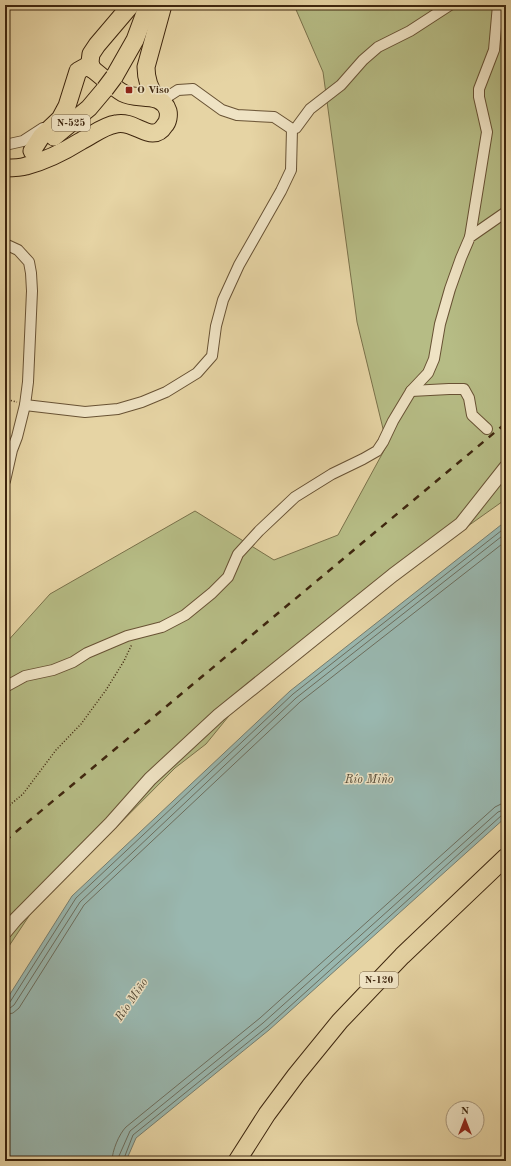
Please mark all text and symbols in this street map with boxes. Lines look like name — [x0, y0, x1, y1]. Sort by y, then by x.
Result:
marker: O Viso — [124, 85, 134, 95]
place label: O Viso — [137, 85, 170, 96]
road number: N-525 — [52, 115, 90, 131]
water label: Río Miño — [344, 774, 394, 786]
road number: N-120 — [360, 972, 398, 988]
water label: Río Miño — [113, 976, 151, 1024]
north arrow — [445, 1100, 485, 1140]
text: N — [461, 1106, 470, 1117]

